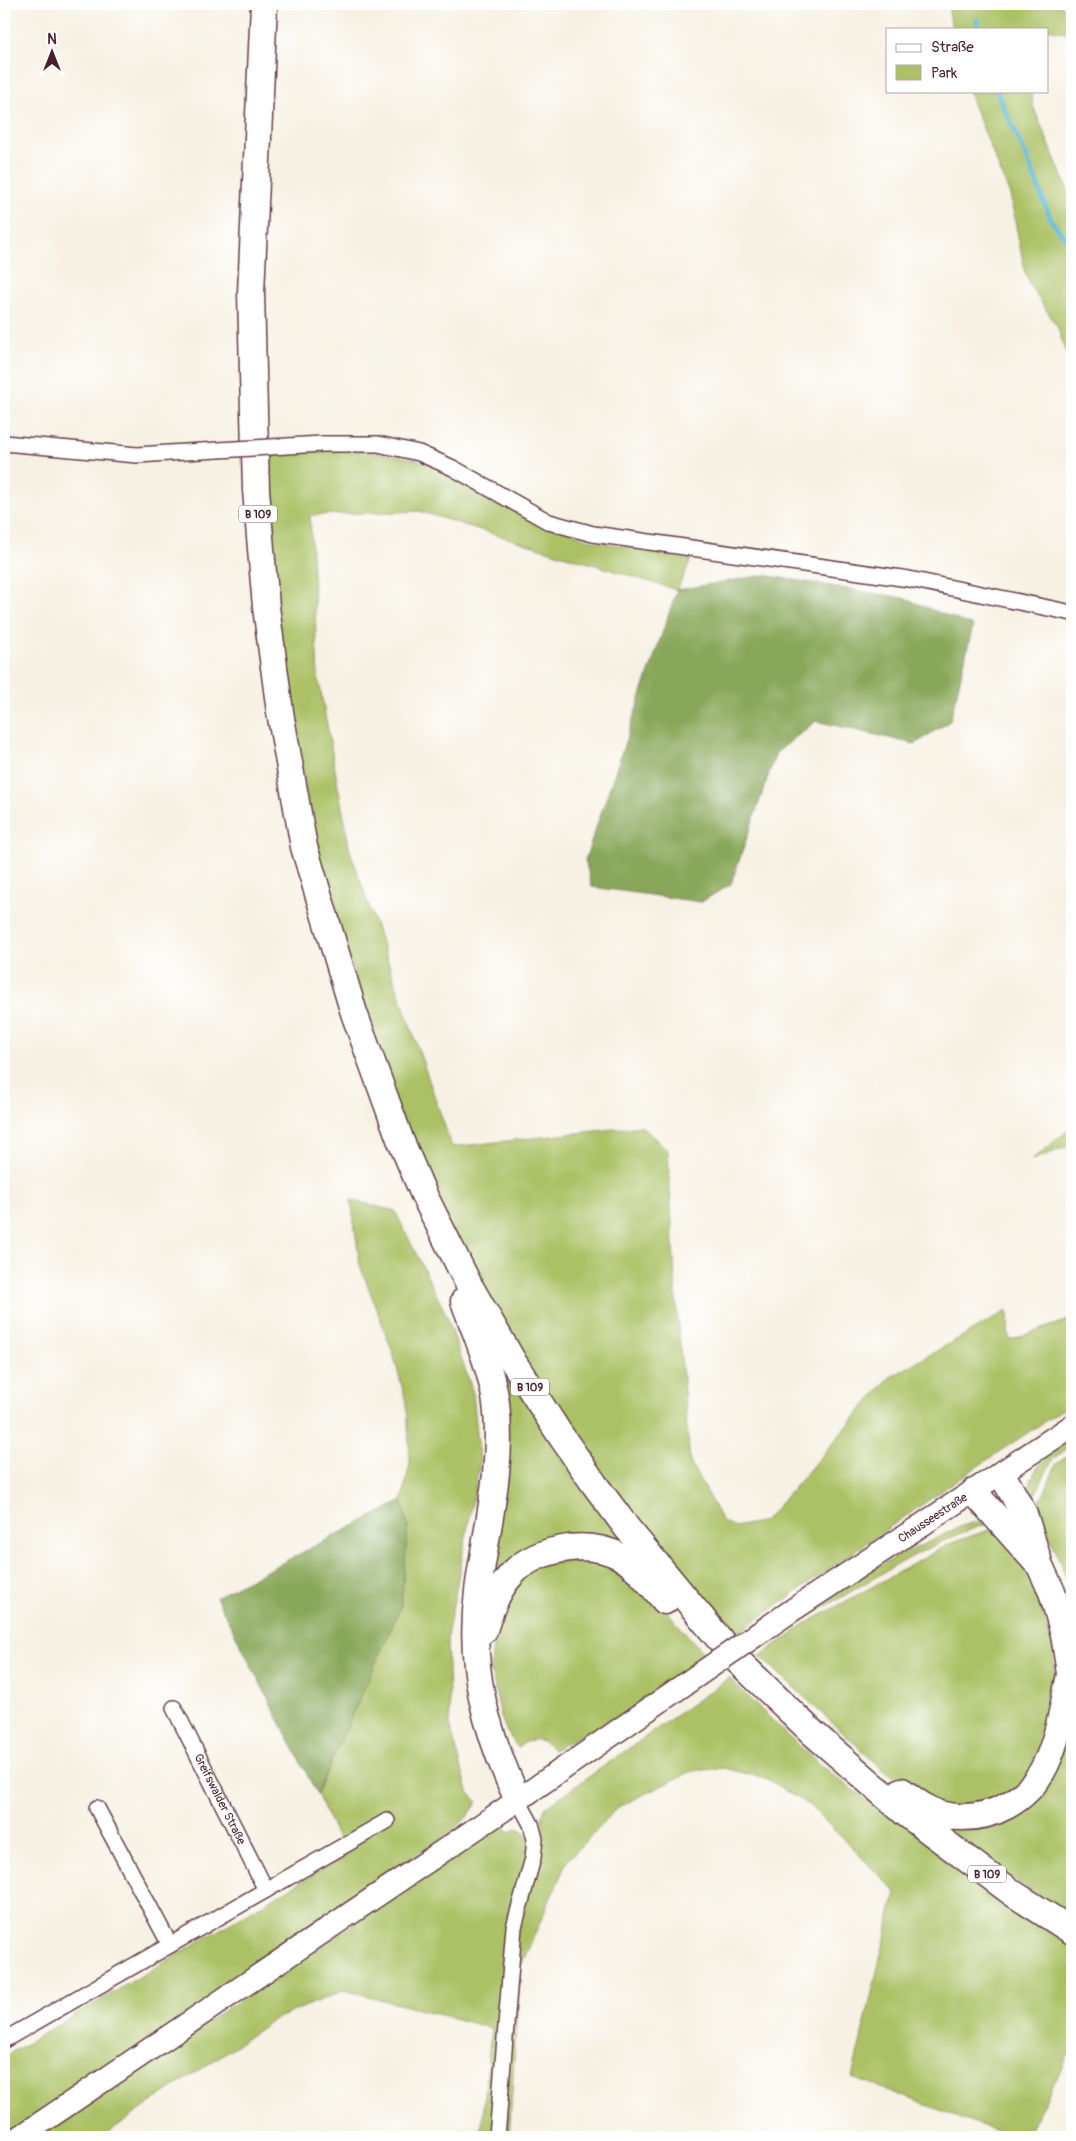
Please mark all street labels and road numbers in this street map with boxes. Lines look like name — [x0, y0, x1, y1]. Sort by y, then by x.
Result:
road number: B 109 — [239, 506, 277, 522]
road number: B 109 — [511, 1378, 549, 1395]
street label: Chausseestraße — [895, 1490, 970, 1546]
street label: Greifswalder Straße — [191, 1751, 249, 1847]
road number: B 109 — [968, 1866, 1006, 1882]

